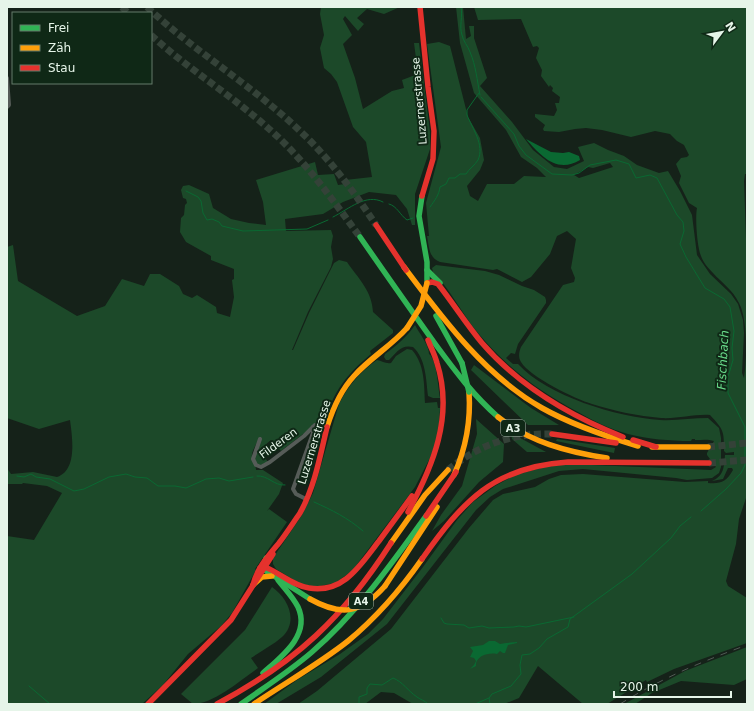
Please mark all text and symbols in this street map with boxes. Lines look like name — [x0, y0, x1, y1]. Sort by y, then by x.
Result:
legend — [12, 12, 152, 84]
north arrow — [702, 12, 742, 52]
text: N — [722, 20, 738, 34]
text: Frei — [48, 21, 69, 35]
text: Zäh — [48, 41, 71, 55]
street label: Luzernerstrasse — [409, 57, 430, 145]
text: Stau — [48, 61, 75, 75]
water label: Fischbach — [714, 330, 732, 390]
street label: Luzernerstrasse — [295, 398, 334, 486]
road number: A3 — [501, 420, 525, 436]
street label: Filderen — [257, 425, 300, 461]
road number: A4 — [349, 593, 373, 609]
scale bar — [614, 673, 731, 699]
text: 200 m — [620, 680, 658, 694]

